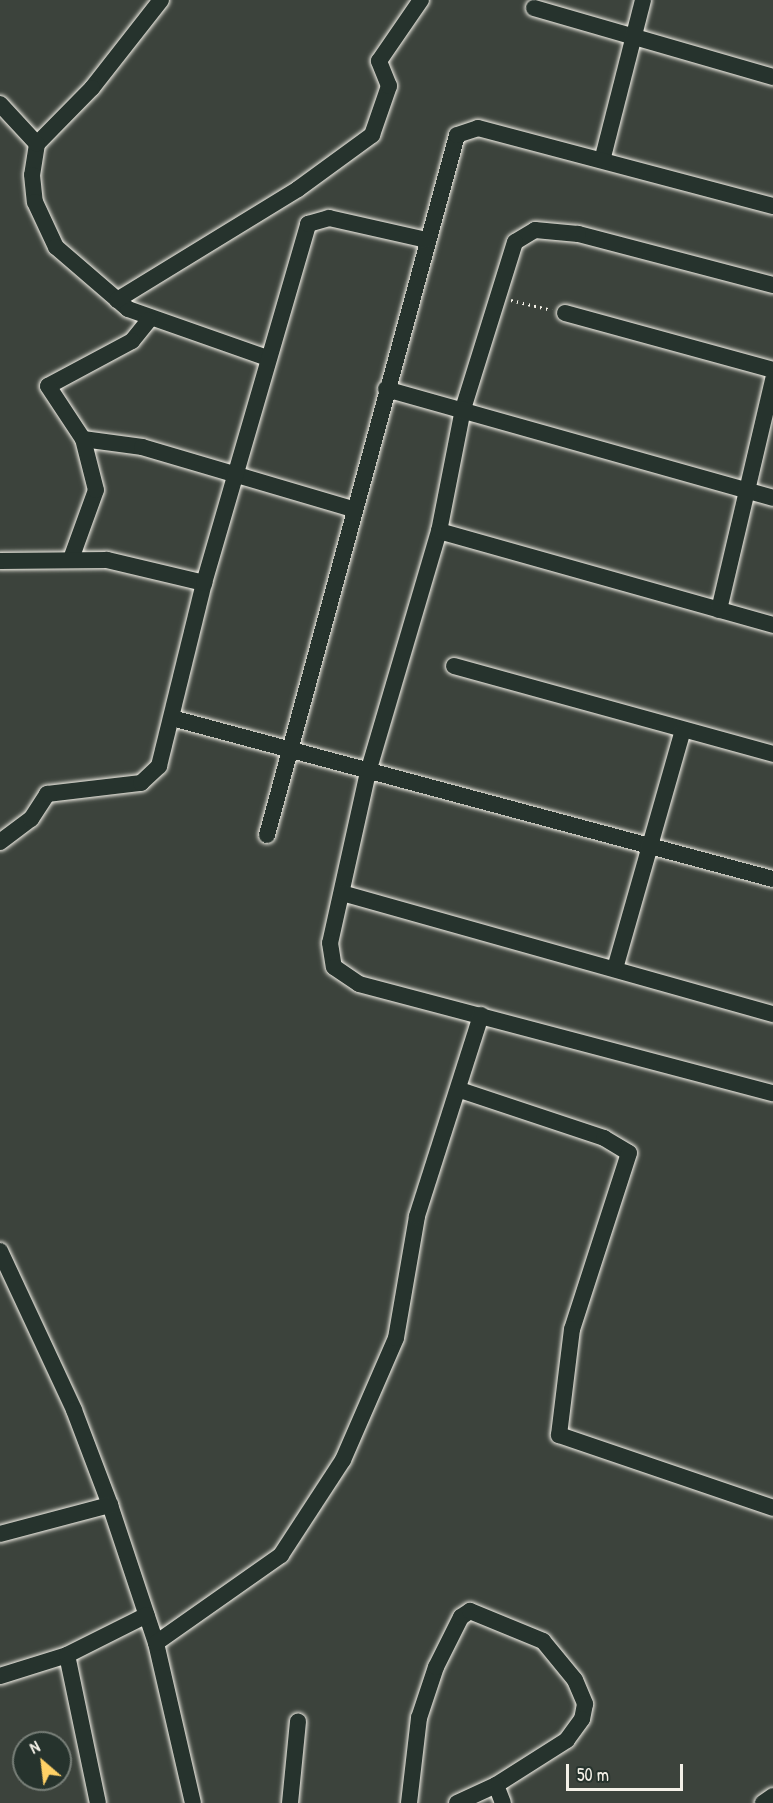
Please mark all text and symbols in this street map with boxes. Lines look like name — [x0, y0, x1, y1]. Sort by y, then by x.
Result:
north arrow — [12, 1731, 72, 1791]
text: N — [26, 1735, 43, 1759]
scale bar — [569, 1752, 686, 1790]
text: 50 m — [577, 1762, 609, 1787]

